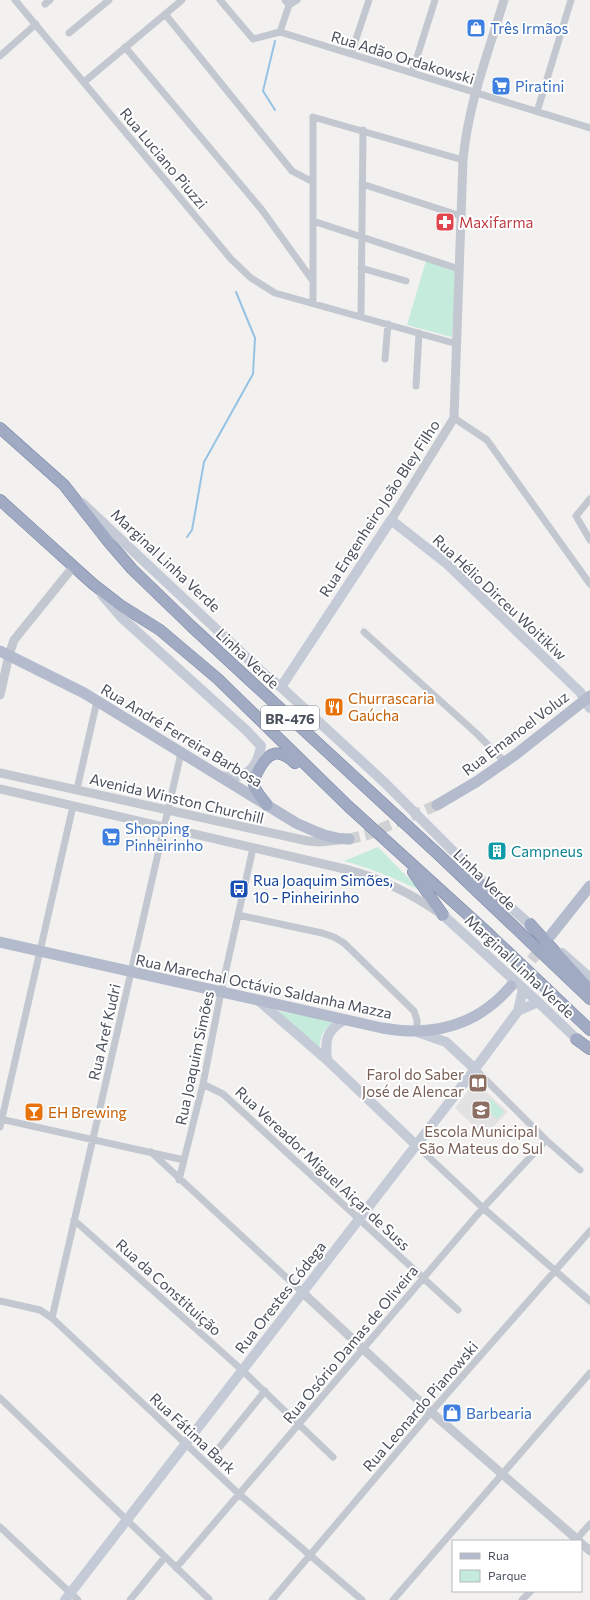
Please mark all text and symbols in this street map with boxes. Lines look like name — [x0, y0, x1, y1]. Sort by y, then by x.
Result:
shop icon: Três Irmãos — [465, 17, 487, 39]
place label: Três Irmãos — [490, 19, 569, 37]
street label: Rua Adão Ordakowski — [329, 27, 477, 87]
supermarket icon: Piratini — [490, 75, 512, 97]
place label: Piratini — [515, 77, 564, 95]
street label: Rua Luciano Piuzzi — [117, 104, 211, 212]
pharmacy icon: Maxifarma — [434, 211, 456, 233]
place label: Maxifarma — [459, 213, 533, 231]
street label: Rua Engenheiro João Bley Filho — [315, 416, 443, 600]
street label: Marginal Linha Verde — [108, 505, 224, 615]
street label: Rua Hélio Dirceu Woitikiw — [430, 530, 570, 664]
street label: Linha Verde — [213, 624, 283, 692]
street label: Rua André Ferreira Barbosa — [98, 680, 266, 790]
street label: Rua Emanoel Voluz — [458, 687, 572, 779]
place label: Churrascaria Gaúcha — [348, 689, 435, 724]
restaurant icon: Churrascaria Gaúcha — [323, 696, 345, 718]
road number: BR-476 — [261, 706, 319, 730]
street label: Avenida Winston Churchill — [88, 769, 266, 827]
place label: Shopping Pinheirinho — [125, 819, 203, 854]
supermarket icon: Shopping Pinheirinho — [100, 826, 122, 848]
building icon: Campneus — [486, 840, 508, 862]
place label: Campneus — [511, 842, 583, 860]
street label: Linha Verde — [450, 845, 520, 913]
place label: Rua Joaquim Simões, 10 - Pinheirinho — [253, 871, 393, 906]
bus stop icon: Rua Joaquim Simões, 10 - Pinheirinho — [228, 878, 250, 900]
street label: Marginal Linha Verde — [462, 911, 578, 1021]
street label: Rua Marechal Octávio Saldanha Mazza — [134, 950, 394, 1022]
street label: Rua Aref Kudri — [84, 982, 124, 1082]
street label: Rua Joaquim Simões — [171, 989, 217, 1127]
place label: Farol do Saber José de Alencar — [362, 1065, 464, 1100]
library icon: Farol do Saber José de Alencar — [467, 1072, 489, 1094]
street label: Rua Vereador Miguel Aiçar de Suss — [232, 1082, 414, 1254]
school or university icon: Escola Municipal São Mateus do Sul — [470, 1099, 492, 1121]
bar icon: EH Brewing — [23, 1101, 45, 1123]
place label: EH Brewing — [48, 1103, 127, 1121]
place label: Escola Municipal São Mateus do Sul — [419, 1122, 543, 1157]
street label: Rua da Constituição — [113, 1235, 225, 1339]
street label: Rua Orestes Códega — [231, 1237, 329, 1357]
street label: Rua Osório Damas de Oliveira — [279, 1261, 421, 1427]
street label: Rua Leonardo Pianowski — [359, 1337, 481, 1475]
street label: Rua Fátima Bark — [146, 1389, 240, 1477]
shop icon: Barbearia — [441, 1402, 463, 1424]
place label: Barbearia — [466, 1404, 532, 1422]
legend — [452, 1540, 582, 1592]
text: Rua — [488, 1548, 509, 1562]
text: Parque — [488, 1568, 526, 1582]

